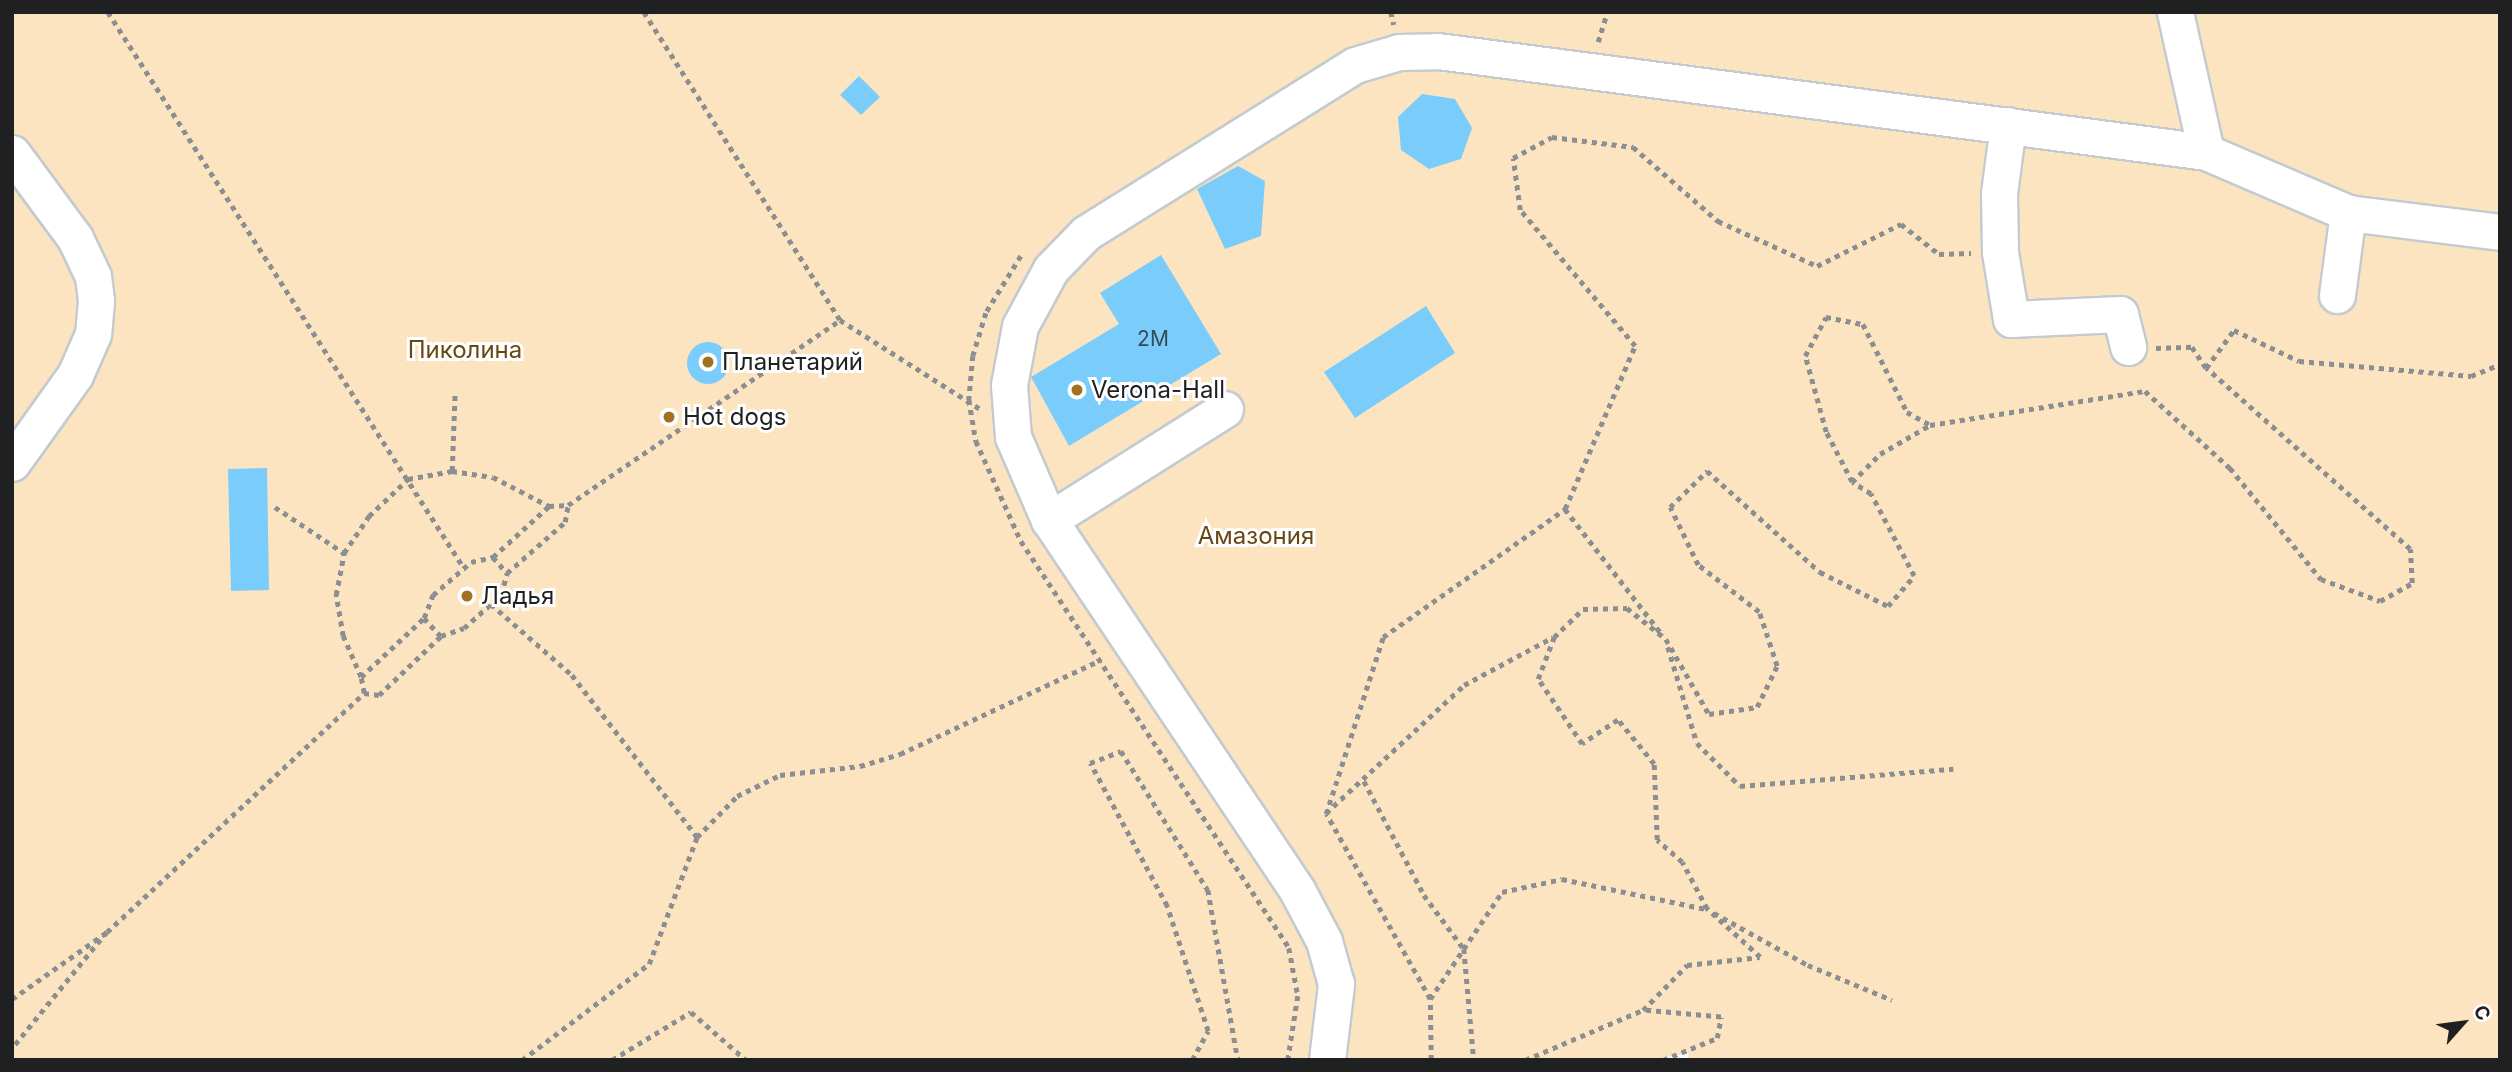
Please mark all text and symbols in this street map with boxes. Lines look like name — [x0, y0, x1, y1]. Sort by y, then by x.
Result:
house number: 2М — [1137, 326, 1169, 352]
park label: Пиколина — [408, 336, 522, 364]
place label: Планетарий — [722, 348, 863, 376]
marker: Планетарий — [700, 354, 716, 370]
place label: Verona-Hall — [1091, 376, 1225, 404]
marker: Verona-Hall — [1069, 382, 1085, 398]
place label: Hot dogs — [683, 403, 786, 431]
marker: Hot dogs — [661, 409, 677, 425]
park label: Амазония — [1198, 522, 1314, 550]
place label: Ладья — [481, 582, 554, 610]
marker: Ладья — [459, 588, 475, 604]
north arrow — [2428, 988, 2498, 1058]
text: С — [2469, 1001, 2495, 1025]

